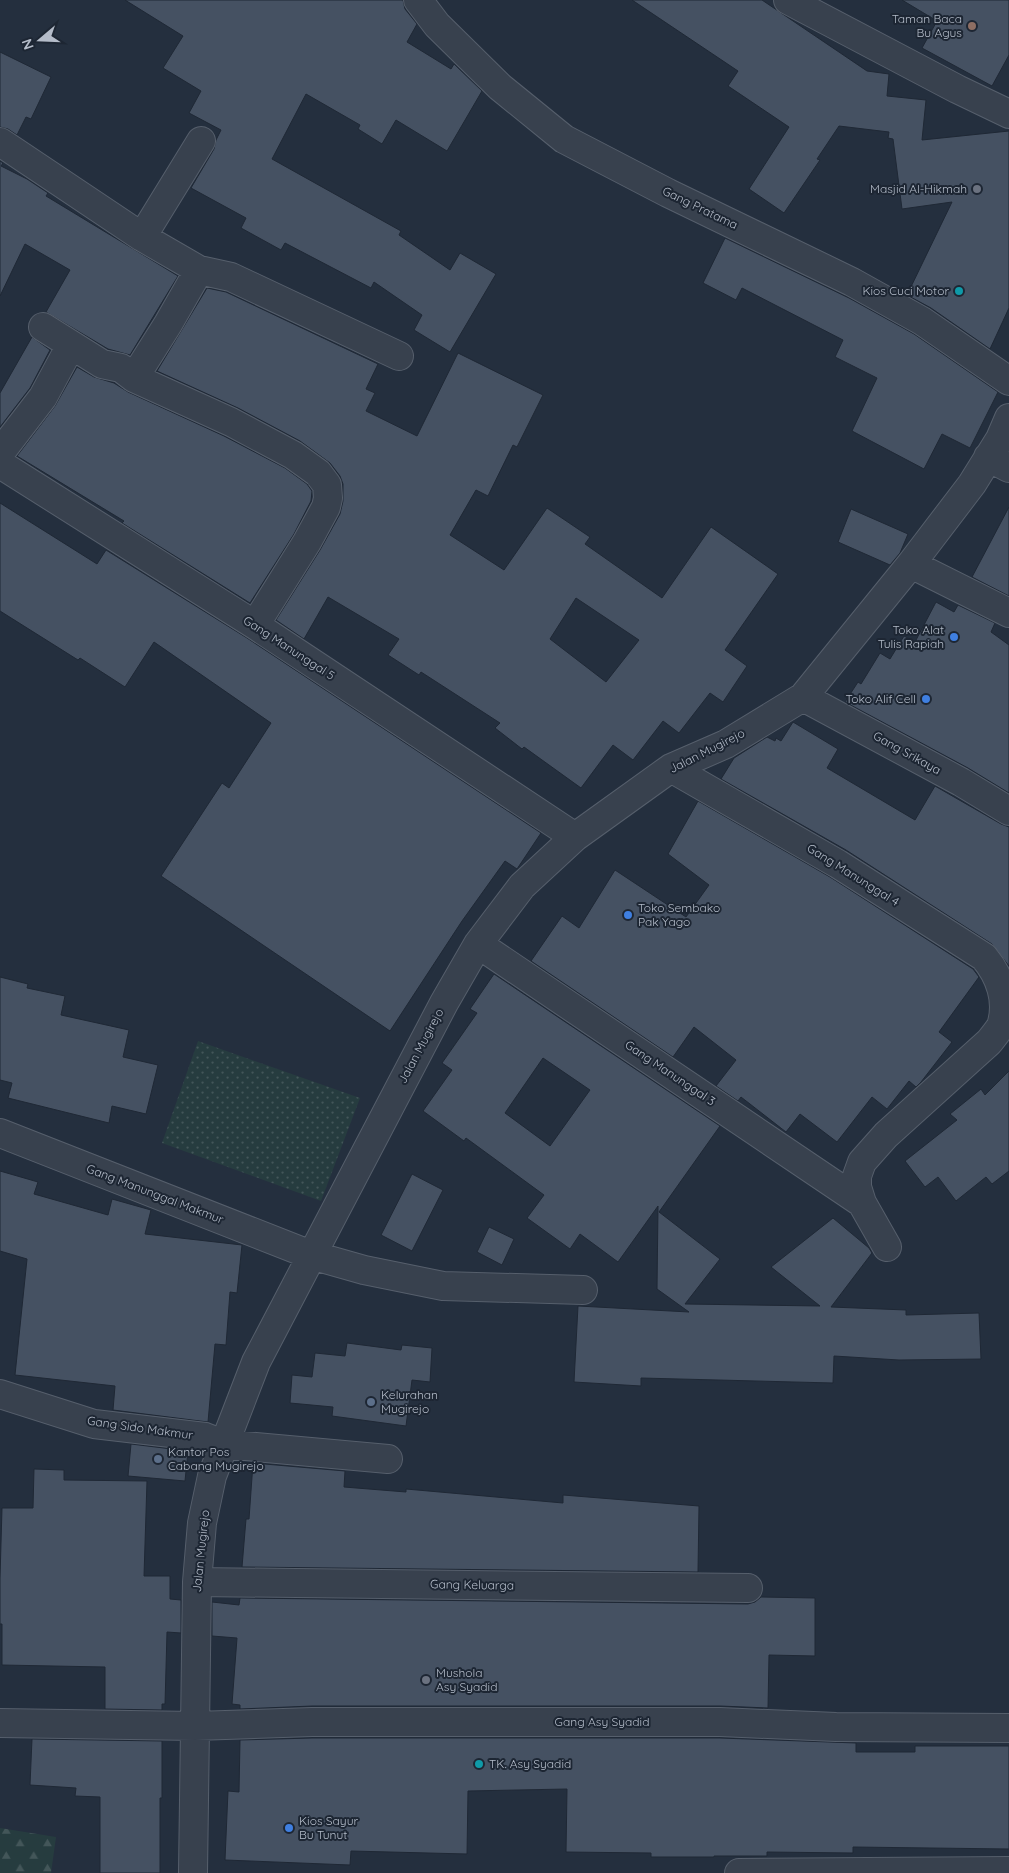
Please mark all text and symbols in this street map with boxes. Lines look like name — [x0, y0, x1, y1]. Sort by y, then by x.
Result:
place label: Taman Baca Bu Agus — [892, 11, 962, 40]
north arrow — [15, 15, 65, 65]
marker: Taman Baca Bu Agus — [966, 20, 978, 32]
text: N — [18, 36, 38, 52]
place label: Masjid Al-Hikmah — [870, 181, 967, 196]
street label: Gang Pratama — [660, 183, 740, 232]
marker: Masjid Al-Hikmah — [971, 183, 983, 195]
place label: Kios Cuci Motor — [862, 283, 949, 298]
marker: Kios Cuci Motor — [953, 285, 965, 297]
street label: Gang Manunggal 5 — [241, 612, 338, 683]
place label: Toko Alat Tulis Rapiah — [878, 622, 944, 651]
marker: Toko Alat Tulis Rapiah — [948, 631, 960, 643]
place label: Toko Alif Cell — [845, 691, 916, 706]
marker: Toko Alif Cell — [920, 693, 932, 705]
street label: Jalan Mugirejo — [667, 725, 747, 776]
street label: Gang Srikaya — [871, 728, 944, 777]
street label: Gang Manunggal 4 — [804, 840, 902, 909]
place label: Toko Sembako Pak Yago — [638, 900, 720, 929]
marker: Toko Sembako Pak Yago — [622, 909, 634, 921]
street label: Jalan Mugirejo — [395, 1006, 447, 1086]
street label: Gang Manunggal 3 — [622, 1037, 718, 1108]
street label: Gang Manunggal Makmur — [85, 1160, 226, 1227]
place label: Kelurahan Mugirejo — [381, 1387, 438, 1416]
marker: Kelurahan Mugirejo — [365, 1396, 377, 1408]
street label: Gang Sido Makmur — [86, 1413, 194, 1442]
place label: Kantor Pos Cabang Mugirejo — [168, 1444, 264, 1473]
marker: Kantor Pos Cabang Mugirejo — [152, 1453, 164, 1465]
street label: Jalan Mugirejo — [189, 1509, 212, 1593]
street label: Gang Keluarga — [430, 1576, 514, 1593]
place label: Mushola Asy Syadid — [436, 1665, 497, 1694]
marker: Mushola Asy Syadid — [420, 1674, 432, 1686]
street label: Gang Asy Syadid — [555, 1714, 649, 1729]
place label: TK. Asy Syadid — [489, 1756, 571, 1771]
marker: TK. Asy Syadid — [473, 1758, 485, 1770]
place label: Kios Sayur Bu Tunut — [299, 1813, 358, 1842]
marker: Kios Sayur Bu Tunut — [283, 1822, 295, 1834]

